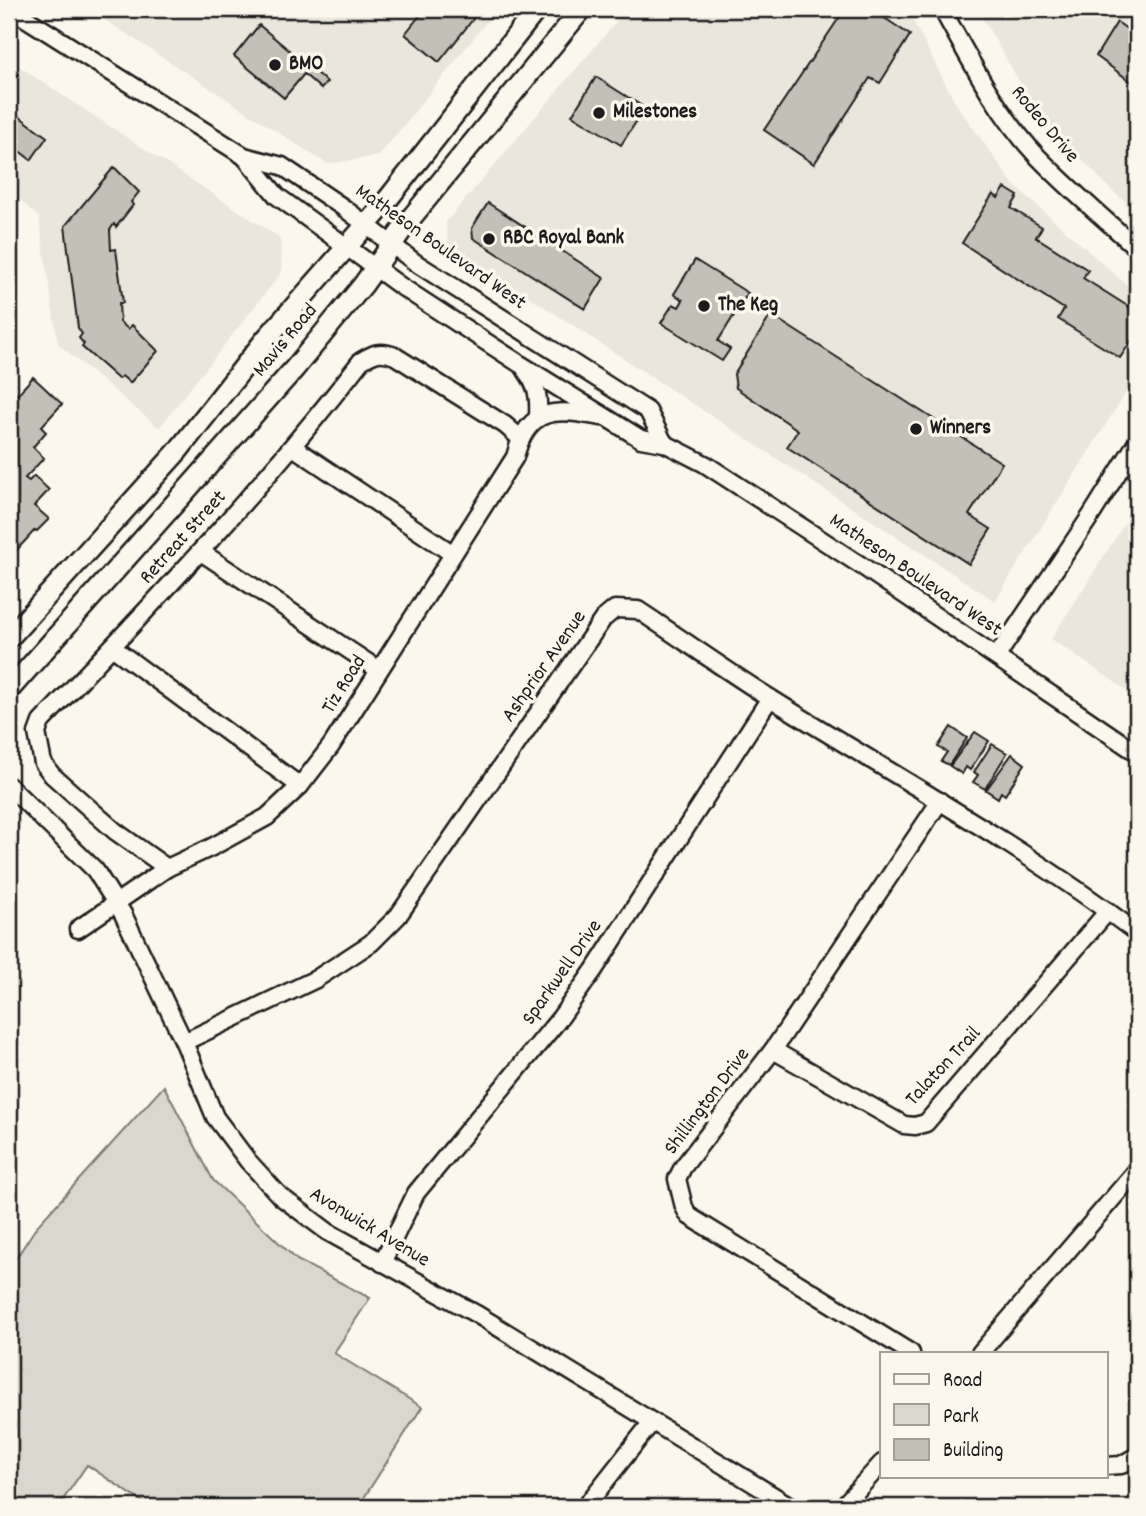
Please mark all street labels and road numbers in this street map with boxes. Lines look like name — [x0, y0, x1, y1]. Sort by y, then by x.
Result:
street label: Rodeo Drive — [1003, 80, 1085, 170]
street label: Matheson Boulevard West — [348, 177, 532, 319]
street label: Mavis Road — [246, 298, 326, 384]
street label: Retreat Street — [133, 484, 235, 592]
street label: Matheson Boulevard West — [822, 507, 1008, 645]
street label: Ashprior Avenue — [495, 605, 595, 729]
street label: Tiz Road — [315, 650, 375, 720]
street label: Sparkwell Drive — [515, 914, 611, 1032]
street label: Talaton Trail — [899, 1020, 989, 1114]
street label: Shillington Drive — [658, 1042, 758, 1162]
street label: Avonwick Avenue — [303, 1180, 435, 1276]

